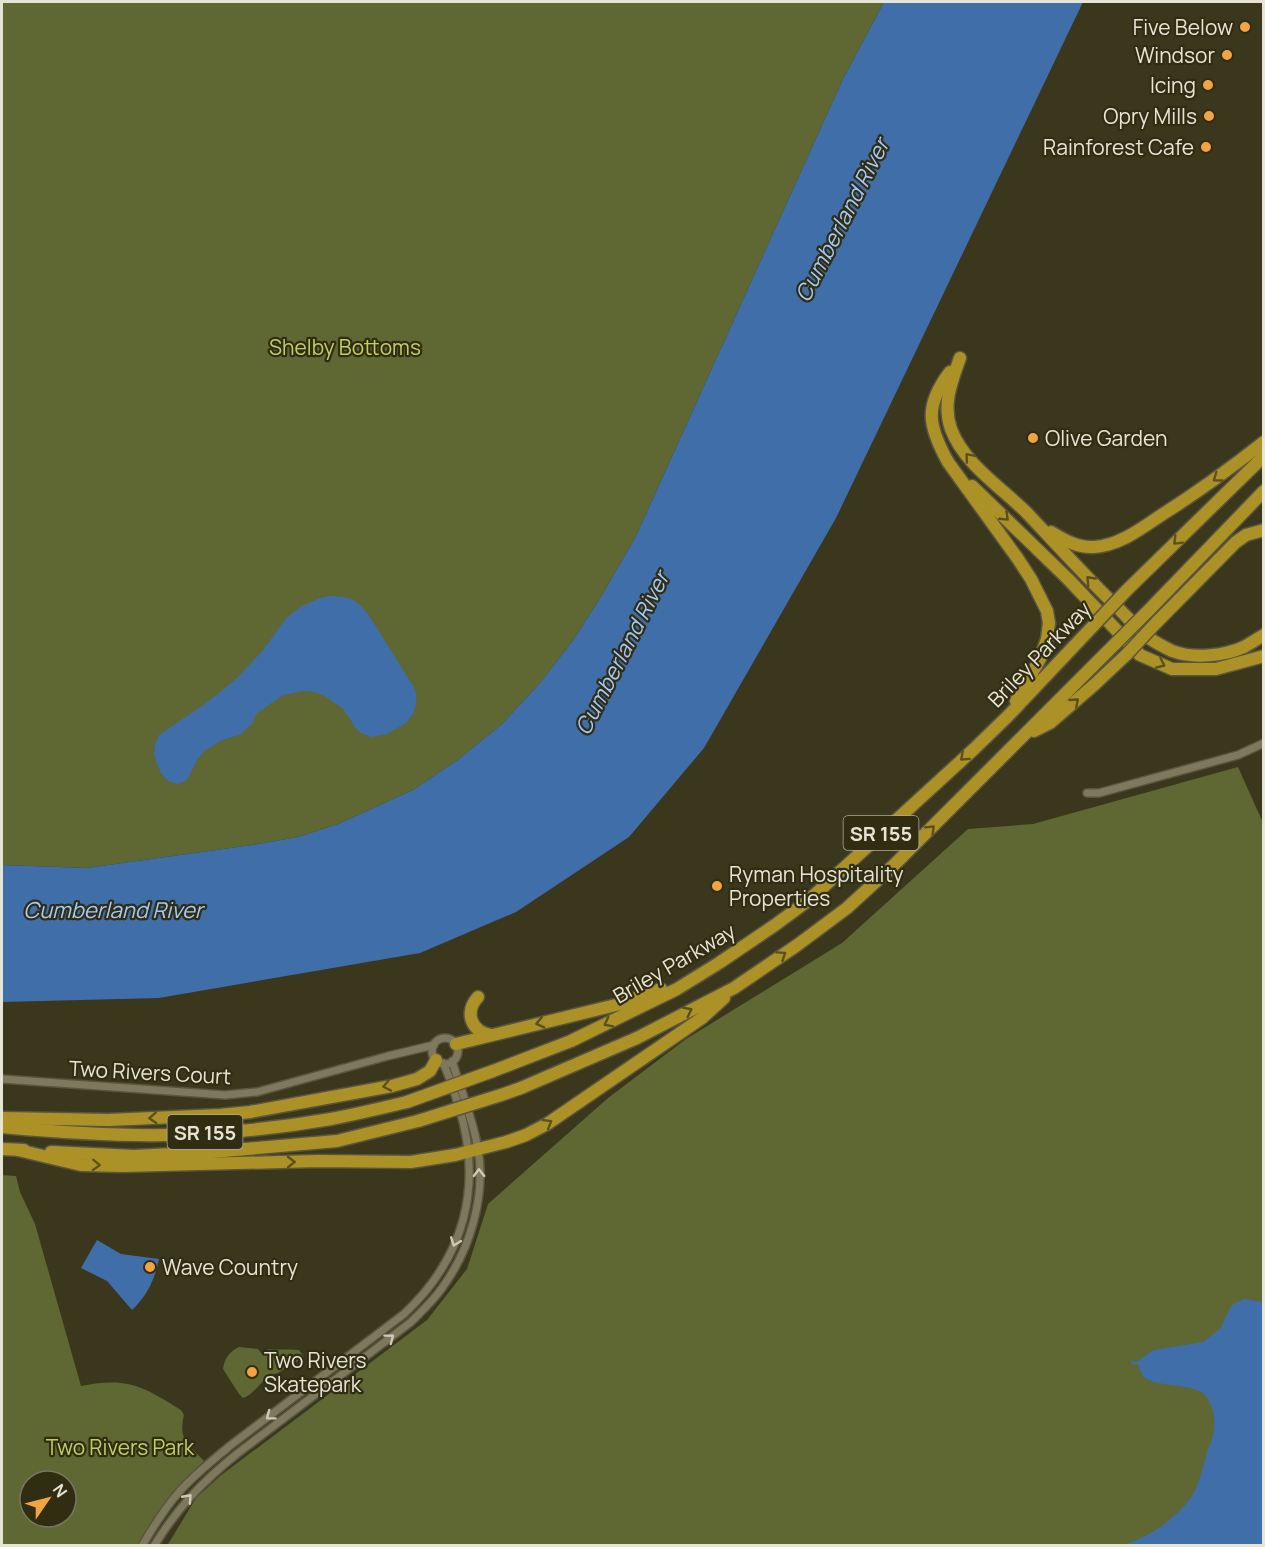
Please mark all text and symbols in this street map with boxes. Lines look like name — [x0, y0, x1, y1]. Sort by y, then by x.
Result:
place label: Five Below — [1133, 13, 1233, 41]
marker: Five Below — [1238, 20, 1252, 34]
place label: Windsor — [1135, 41, 1215, 69]
marker: Windsor — [1220, 48, 1234, 62]
place label: Icing — [1150, 71, 1196, 99]
marker: Icing — [1201, 78, 1215, 92]
place label: Opry Mills — [1103, 102, 1197, 130]
marker: Opry Mills — [1202, 109, 1216, 123]
water label: Cumberland River — [788, 130, 898, 307]
place label: Rainforest Cafe — [1043, 133, 1194, 161]
marker: Rainforest Cafe — [1199, 140, 1213, 154]
park label: Shelby Bottoms — [269, 333, 421, 361]
place label: Olive Garden — [1045, 424, 1167, 452]
marker: Olive Garden — [1026, 431, 1040, 445]
one-way arrow — [966, 453, 977, 464]
one-way arrow — [1213, 471, 1224, 482]
one-way arrow — [997, 510, 1008, 521]
one-way arrow — [1173, 534, 1183, 545]
water label: Cumberland River — [568, 563, 678, 740]
one-way arrow — [1086, 576, 1097, 586]
street label: Briley Parkway — [981, 595, 1097, 713]
one-way arrow — [1154, 657, 1165, 669]
one-way arrow — [1068, 698, 1079, 709]
one-way arrow — [960, 750, 971, 761]
road number: SR 155 — [844, 816, 918, 850]
one-way arrow — [923, 826, 934, 837]
place label: Ryman Hospitality Properties — [729, 860, 904, 912]
marker: Ryman Hospitality Properties — [710, 879, 724, 893]
water label: Cumberland River — [23, 895, 206, 925]
street label: Briley Parkway — [608, 917, 740, 1009]
one-way arrow — [776, 951, 787, 962]
one-way arrow — [682, 1007, 693, 1019]
one-way arrow — [535, 1015, 545, 1028]
one-way arrow — [603, 1016, 614, 1027]
street label: Two Rivers Court — [68, 1054, 232, 1090]
one-way arrow — [383, 1079, 393, 1092]
one-way arrow — [149, 1112, 158, 1125]
road number: SR 155 — [168, 1115, 242, 1149]
one-way arrow — [542, 1119, 552, 1131]
one-way arrow — [286, 1156, 295, 1168]
one-way arrow — [91, 1159, 100, 1171]
one-way arrow — [473, 1169, 486, 1178]
one-way arrow — [450, 1236, 463, 1247]
place label: Wave Country — [162, 1253, 298, 1281]
marker: Wave Country — [143, 1260, 157, 1274]
one-way arrow — [383, 1334, 394, 1345]
place label: Two Rivers Skatepark — [264, 1346, 366, 1398]
marker: Two Rivers Skatepark — [245, 1365, 259, 1379]
one-way arrow — [265, 1408, 276, 1419]
park label: Two Rivers Park — [46, 1433, 195, 1461]
north arrow — [18, 1469, 78, 1529]
text: N — [48, 1479, 73, 1501]
one-way arrow — [181, 1494, 192, 1505]

